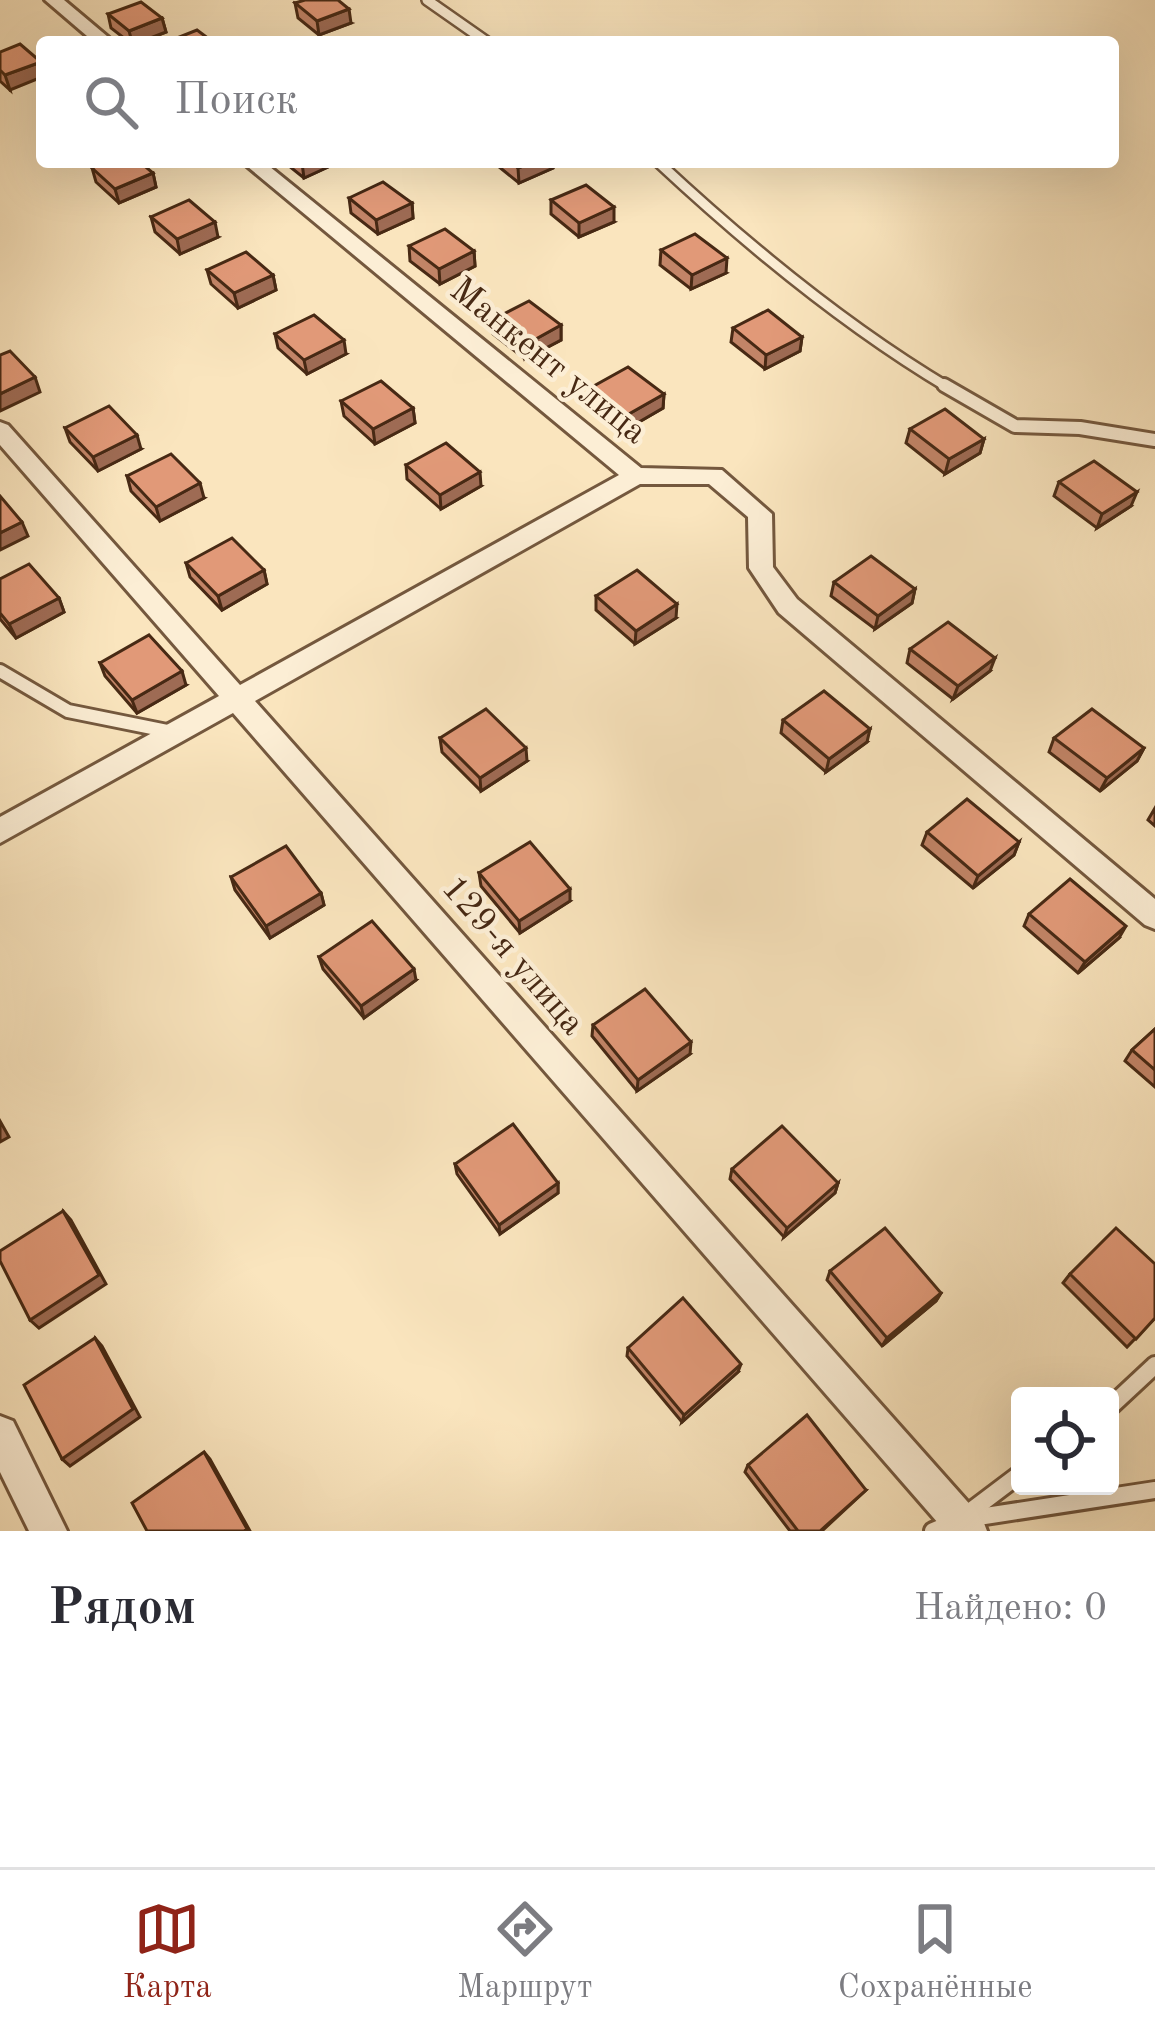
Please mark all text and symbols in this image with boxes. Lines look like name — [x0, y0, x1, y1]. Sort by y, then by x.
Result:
search box — [36, 36, 1119, 168]
icon: search — [78, 69, 144, 135]
text: Поиск — [174, 79, 298, 124]
street label: Манкент улица — [442, 272, 653, 452]
street label: 129-я улица — [434, 871, 590, 1043]
map controls — [1011, 1387, 1119, 1495]
button: locate — [1011, 1387, 1119, 1495]
text: Рядом — [48, 1584, 196, 1635]
text: Найдено: 0 — [914, 1589, 1107, 1628]
tab: Карта — [123, 1896, 212, 2009]
tab: Маршрут — [457, 1896, 593, 2009]
tab: Сохранённые — [838, 1896, 1032, 2009]

